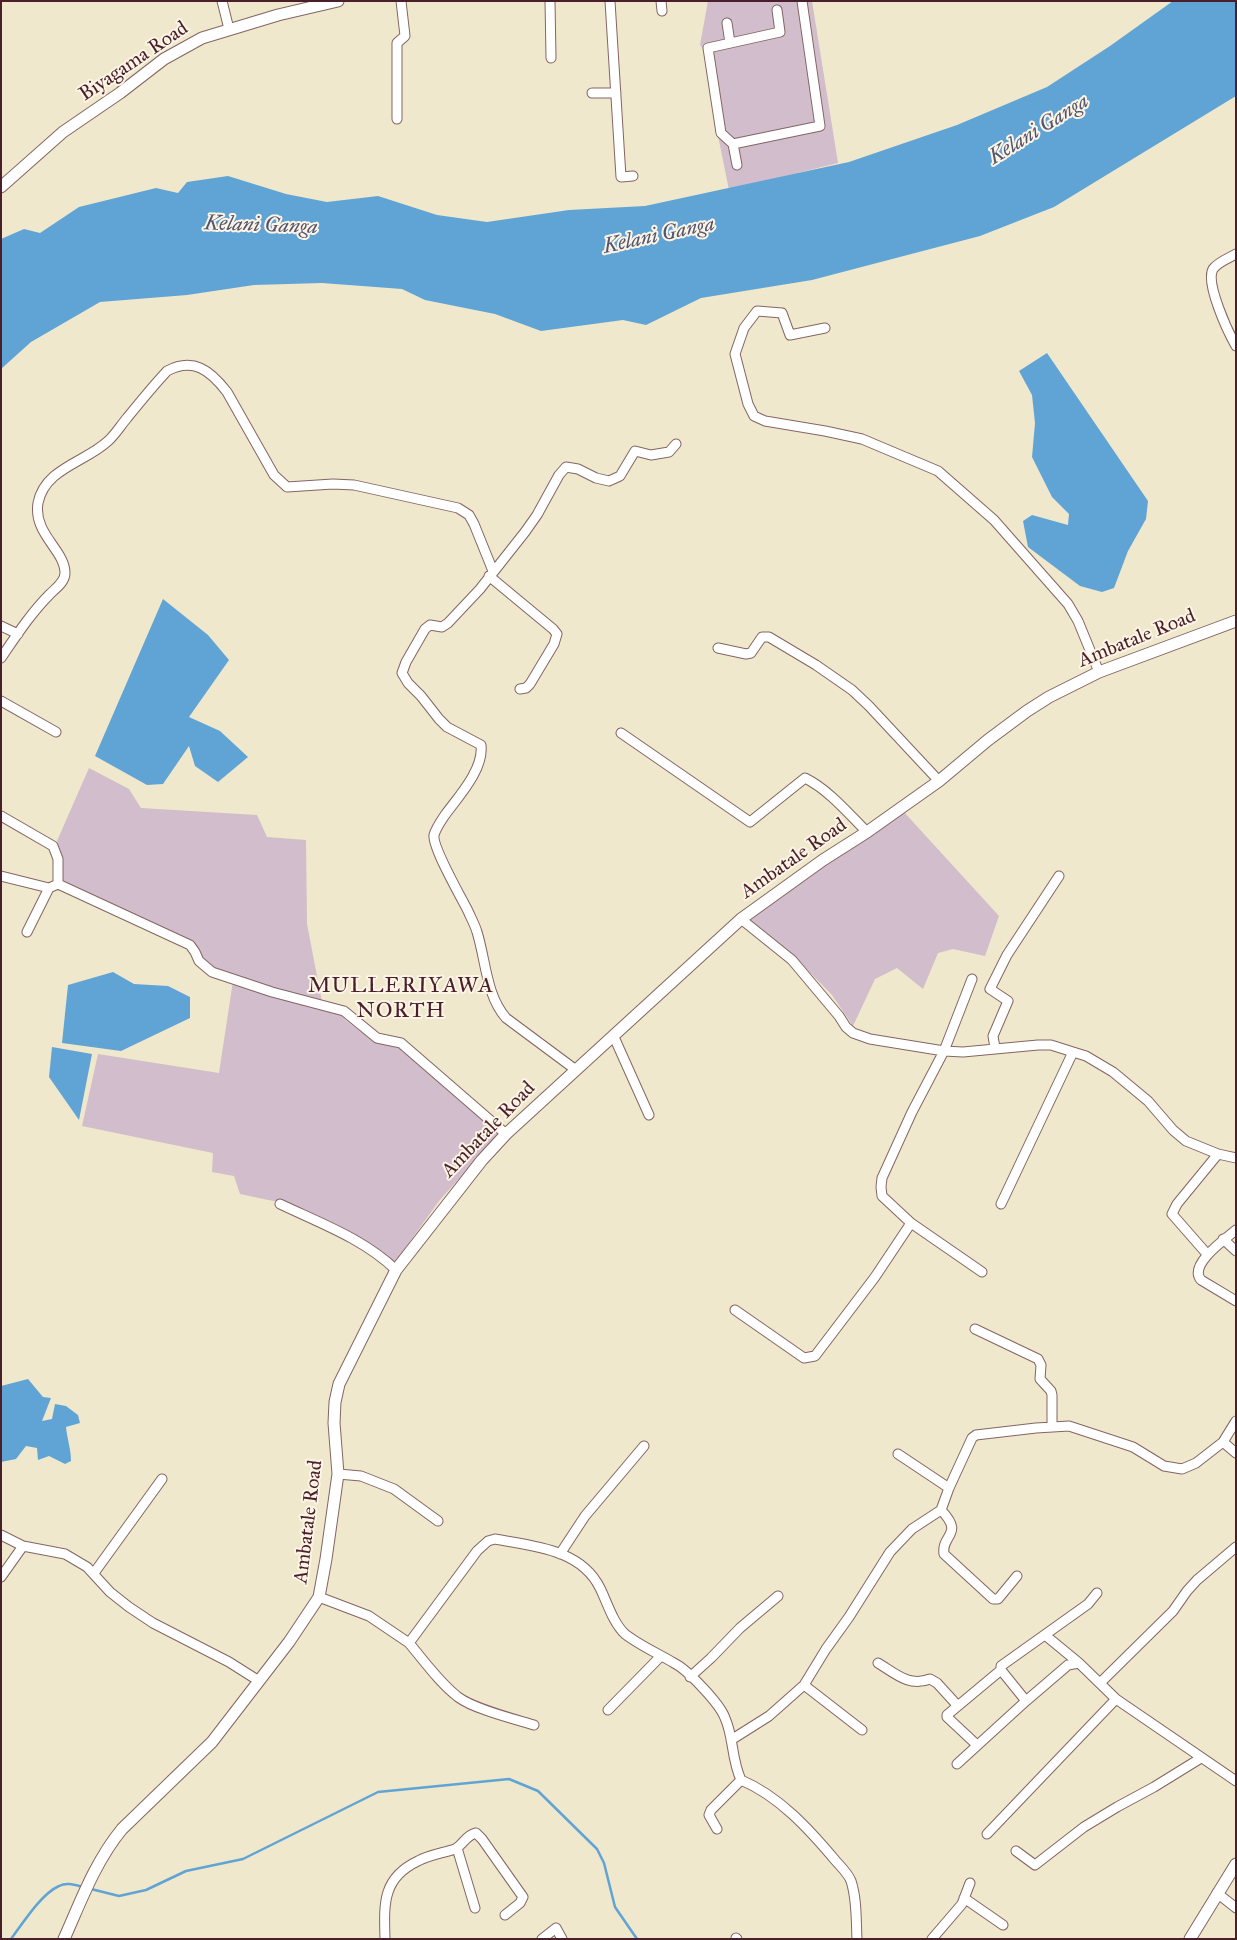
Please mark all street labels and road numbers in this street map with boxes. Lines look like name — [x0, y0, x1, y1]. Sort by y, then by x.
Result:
street label: Biyagama Road — [75, 17, 193, 107]
street label: Ambatale Road — [1075, 605, 1199, 673]
street label: Ambatale Road — [736, 813, 852, 905]
street label: Ambatale Road — [437, 1077, 541, 1183]
street label: Ambatale Road — [290, 1459, 328, 1585]

